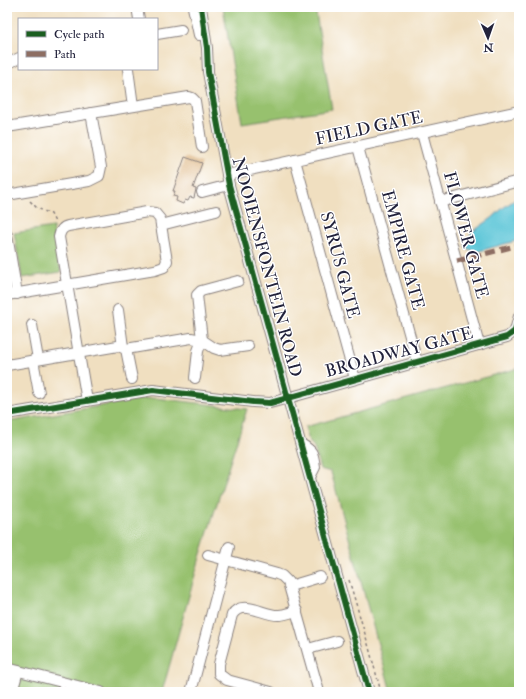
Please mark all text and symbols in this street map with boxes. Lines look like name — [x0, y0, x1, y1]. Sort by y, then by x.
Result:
legend — [18, 18, 158, 70]
north arrow — [468, 18, 508, 58]
text: Cycle path — [54, 27, 105, 42]
text: N — [482, 41, 494, 54]
text: Path — [54, 47, 77, 62]
street label: FIELD GATE — [314, 106, 424, 150]
street label: NOOIENSFONTEIN ROAD — [228, 155, 306, 379]
street label: FLOWER GATE — [439, 169, 493, 301]
street label: EMPIRE GATE — [377, 188, 429, 312]
street label: SYRUS GATE — [316, 209, 364, 321]
street label: BROADWAY GATE — [323, 322, 475, 382]

